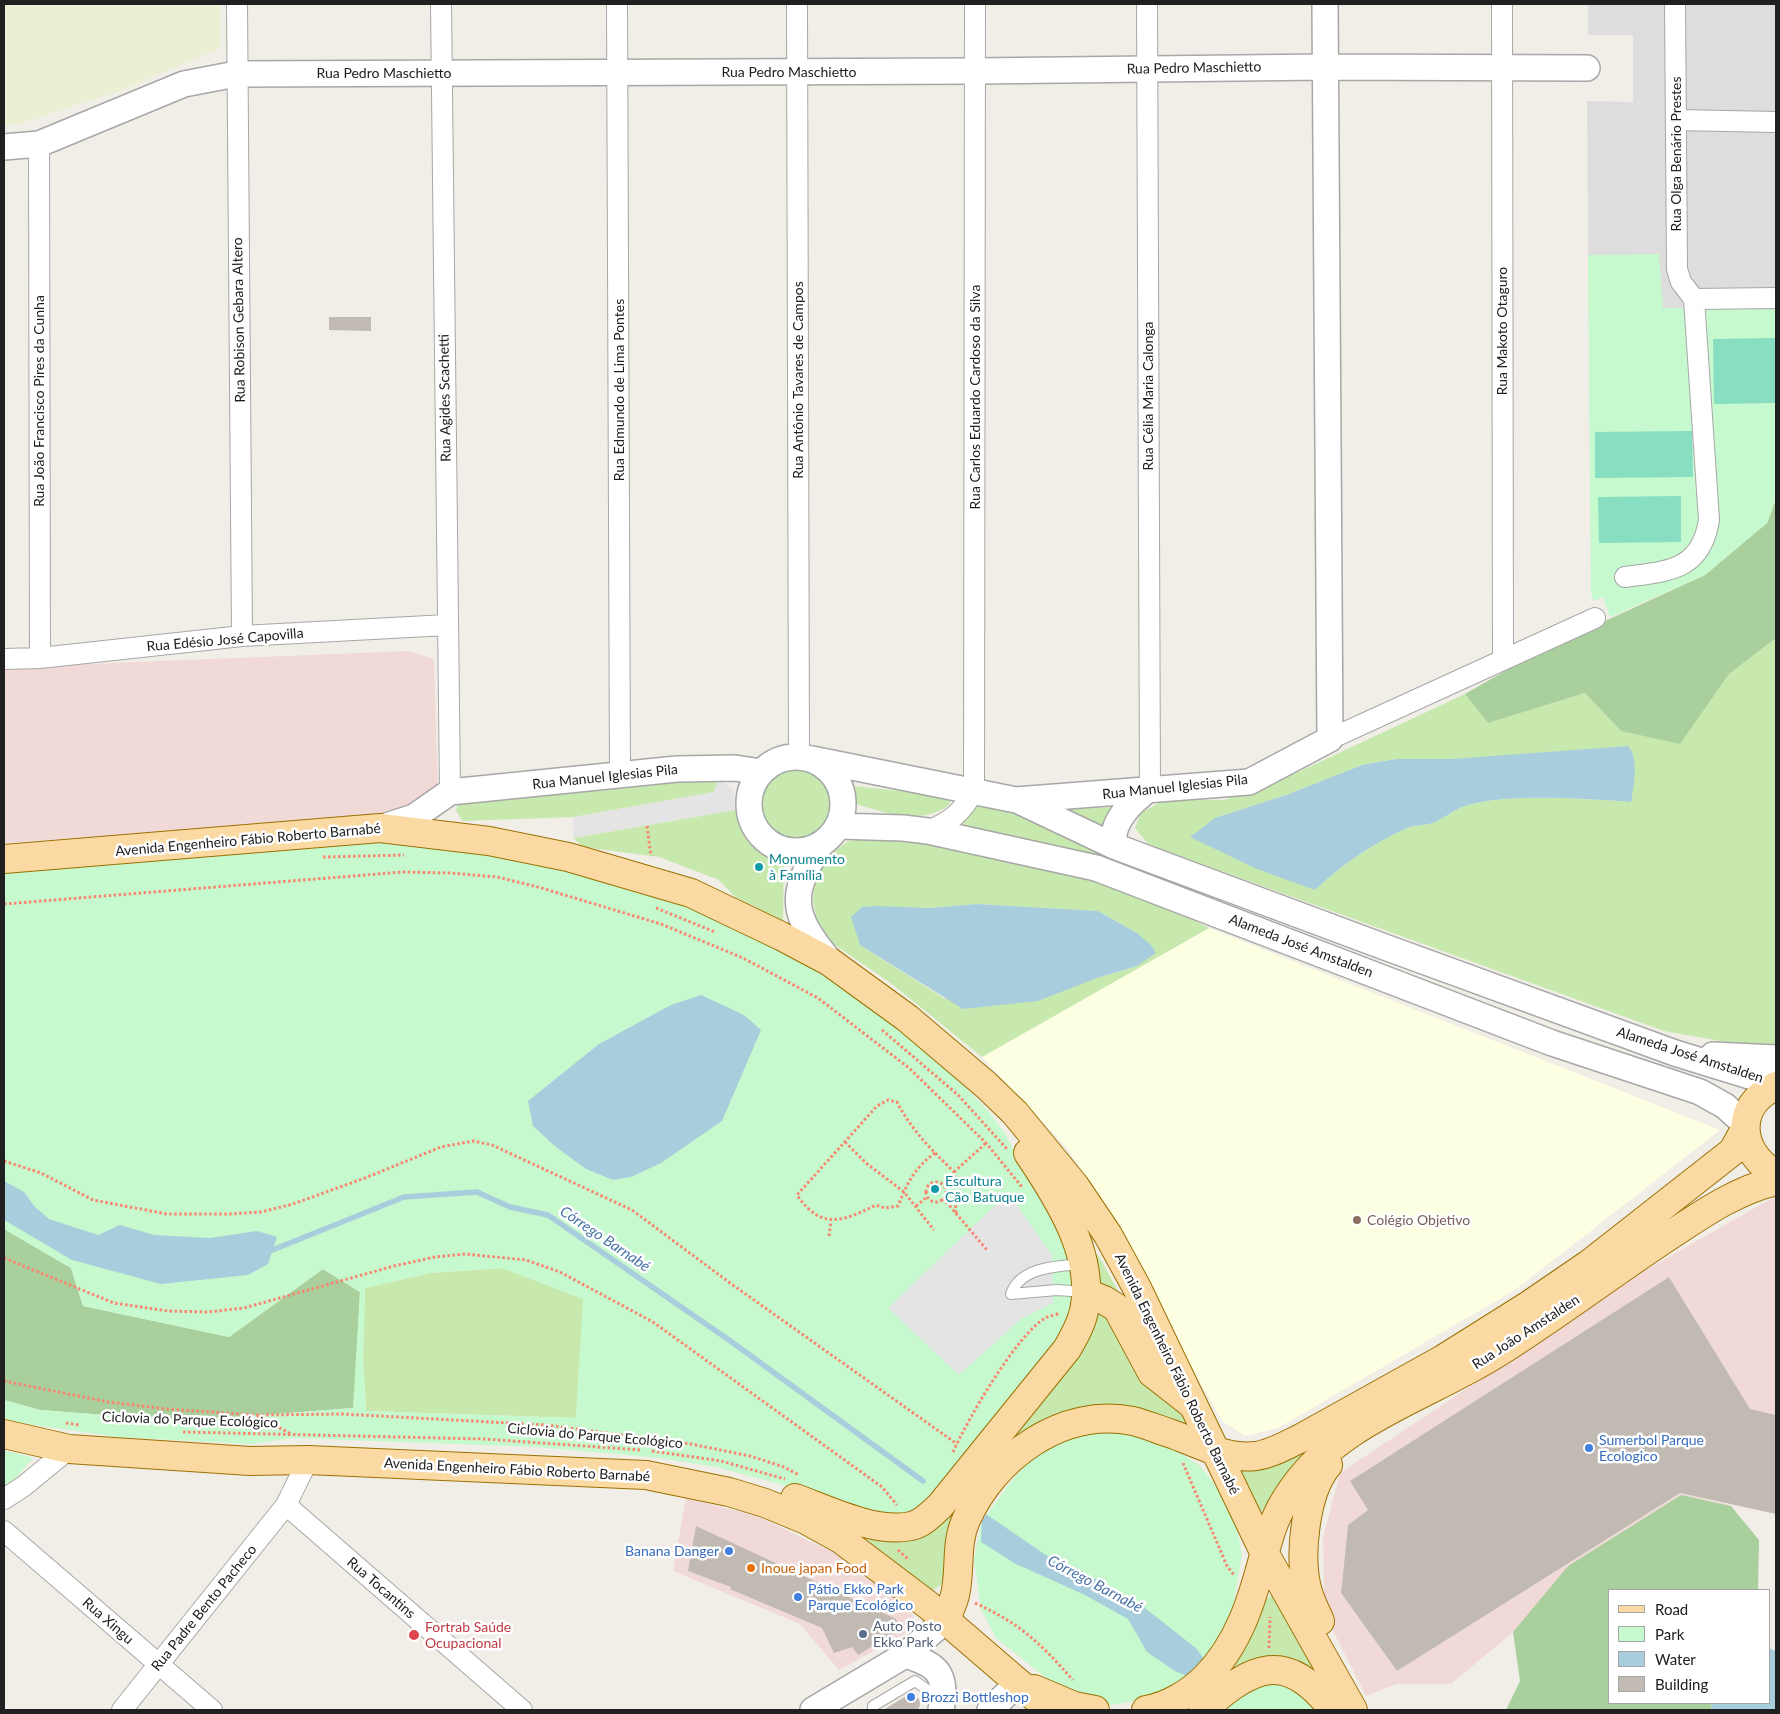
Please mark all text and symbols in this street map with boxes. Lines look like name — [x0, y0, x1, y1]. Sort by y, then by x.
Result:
street label: Rua Pedro Maschietto — [1126, 58, 1262, 78]
street label: Rua Pedro Maschietto — [722, 64, 856, 80]
street label: Rua Pedro Maschietto — [317, 65, 451, 81]
street label: Rua Olga Benário Prestes — [1668, 76, 1684, 232]
street label: Rua Robison Gebara Altero — [229, 237, 249, 403]
street label: Rua Makoto Otaguro — [1494, 267, 1510, 395]
street label: Rua Antônio Tavares de Campos — [790, 281, 806, 479]
street label: Rua Carlos Eduardo Cardoso da Silva — [967, 285, 983, 509]
street label: Rua João Francisco Pires da Cunha — [31, 295, 47, 507]
street label: Rua Edmundo de Lima Pontes — [611, 299, 627, 481]
street label: Rua Célia Maria Calonga — [1140, 322, 1156, 470]
street label: Rua Agides Scachetti — [435, 334, 455, 462]
street label: Rua Edésio José Capovilla — [146, 625, 304, 655]
street label: Rua Manuel Iglesias Pila — [531, 761, 679, 793]
street label: Rua Manuel Iglesias Pila — [1101, 771, 1249, 803]
street label: Avenida Engenheiro Fábio Roberto Barnabé — [115, 820, 381, 860]
place label: Monumento à Família — [769, 851, 845, 884]
marker: Monumento à Família — [753, 861, 765, 873]
street label: Alameda José Amstalden — [1227, 911, 1375, 981]
street label: Alameda José Amstalden — [1615, 1023, 1765, 1087]
place label: Escultura Cão Batuque — [945, 1173, 1024, 1206]
marker: Escultura Cão Batuque — [929, 1183, 941, 1195]
water label: Córrego Barnabé — [556, 1202, 654, 1276]
place label: Colégio Objetivo — [1367, 1212, 1470, 1228]
marker: Colégio Objetivo — [1351, 1214, 1363, 1226]
street label: Avenida Engenheiro Fábio Roberto Barnabé — [1111, 1251, 1243, 1497]
street label: Rua João Amstalden — [1469, 1291, 1583, 1373]
street label: Ciclovia do Parque Ecológico — [102, 1409, 278, 1431]
street label: Ciclovia do Parque Ecológico — [507, 1420, 683, 1452]
place label: Sumerbol Parque Ecologico — [1599, 1432, 1704, 1464]
marker: Sumerbol Parque Ecologico — [1583, 1442, 1595, 1454]
street label: Avenida Engenheiro Fábio Roberto Barnabé — [383, 1455, 651, 1485]
street label: Rua Padre Bento Pacheco — [148, 1541, 260, 1675]
place label: Banana Danger — [625, 1543, 719, 1559]
marker: Banana Danger — [723, 1545, 735, 1557]
water label: Córrego Barnabé — [1044, 1551, 1146, 1617]
street label: Rua Tocantins — [343, 1554, 419, 1622]
place label: Inoue japan Food — [761, 1560, 867, 1576]
marker: Inoue japan Food — [745, 1562, 757, 1574]
place label: Pátio Ekko Park Parque Ecológico — [808, 1581, 913, 1614]
legend — [1608, 1589, 1770, 1704]
marker: Pátio Ekko Park Parque Ecológico — [792, 1591, 804, 1603]
street label: Rua Xingu — [79, 1594, 137, 1648]
text: Road — [1655, 1600, 1688, 1618]
place label: Auto Posto Ekko Park — [873, 1618, 942, 1650]
place label: Fortrab Saúde Ocupacional — [425, 1619, 511, 1651]
text: Park — [1655, 1625, 1684, 1643]
marker: Fortrab Saúde Ocupacional — [407, 1628, 421, 1642]
marker: Auto Posto Ekko Park — [857, 1628, 869, 1640]
text: Water — [1655, 1650, 1696, 1668]
text: Building — [1655, 1675, 1708, 1693]
place label: Brozzi Bottleshop — [921, 1689, 1029, 1705]
marker: Brozzi Bottleshop — [905, 1691, 917, 1703]

